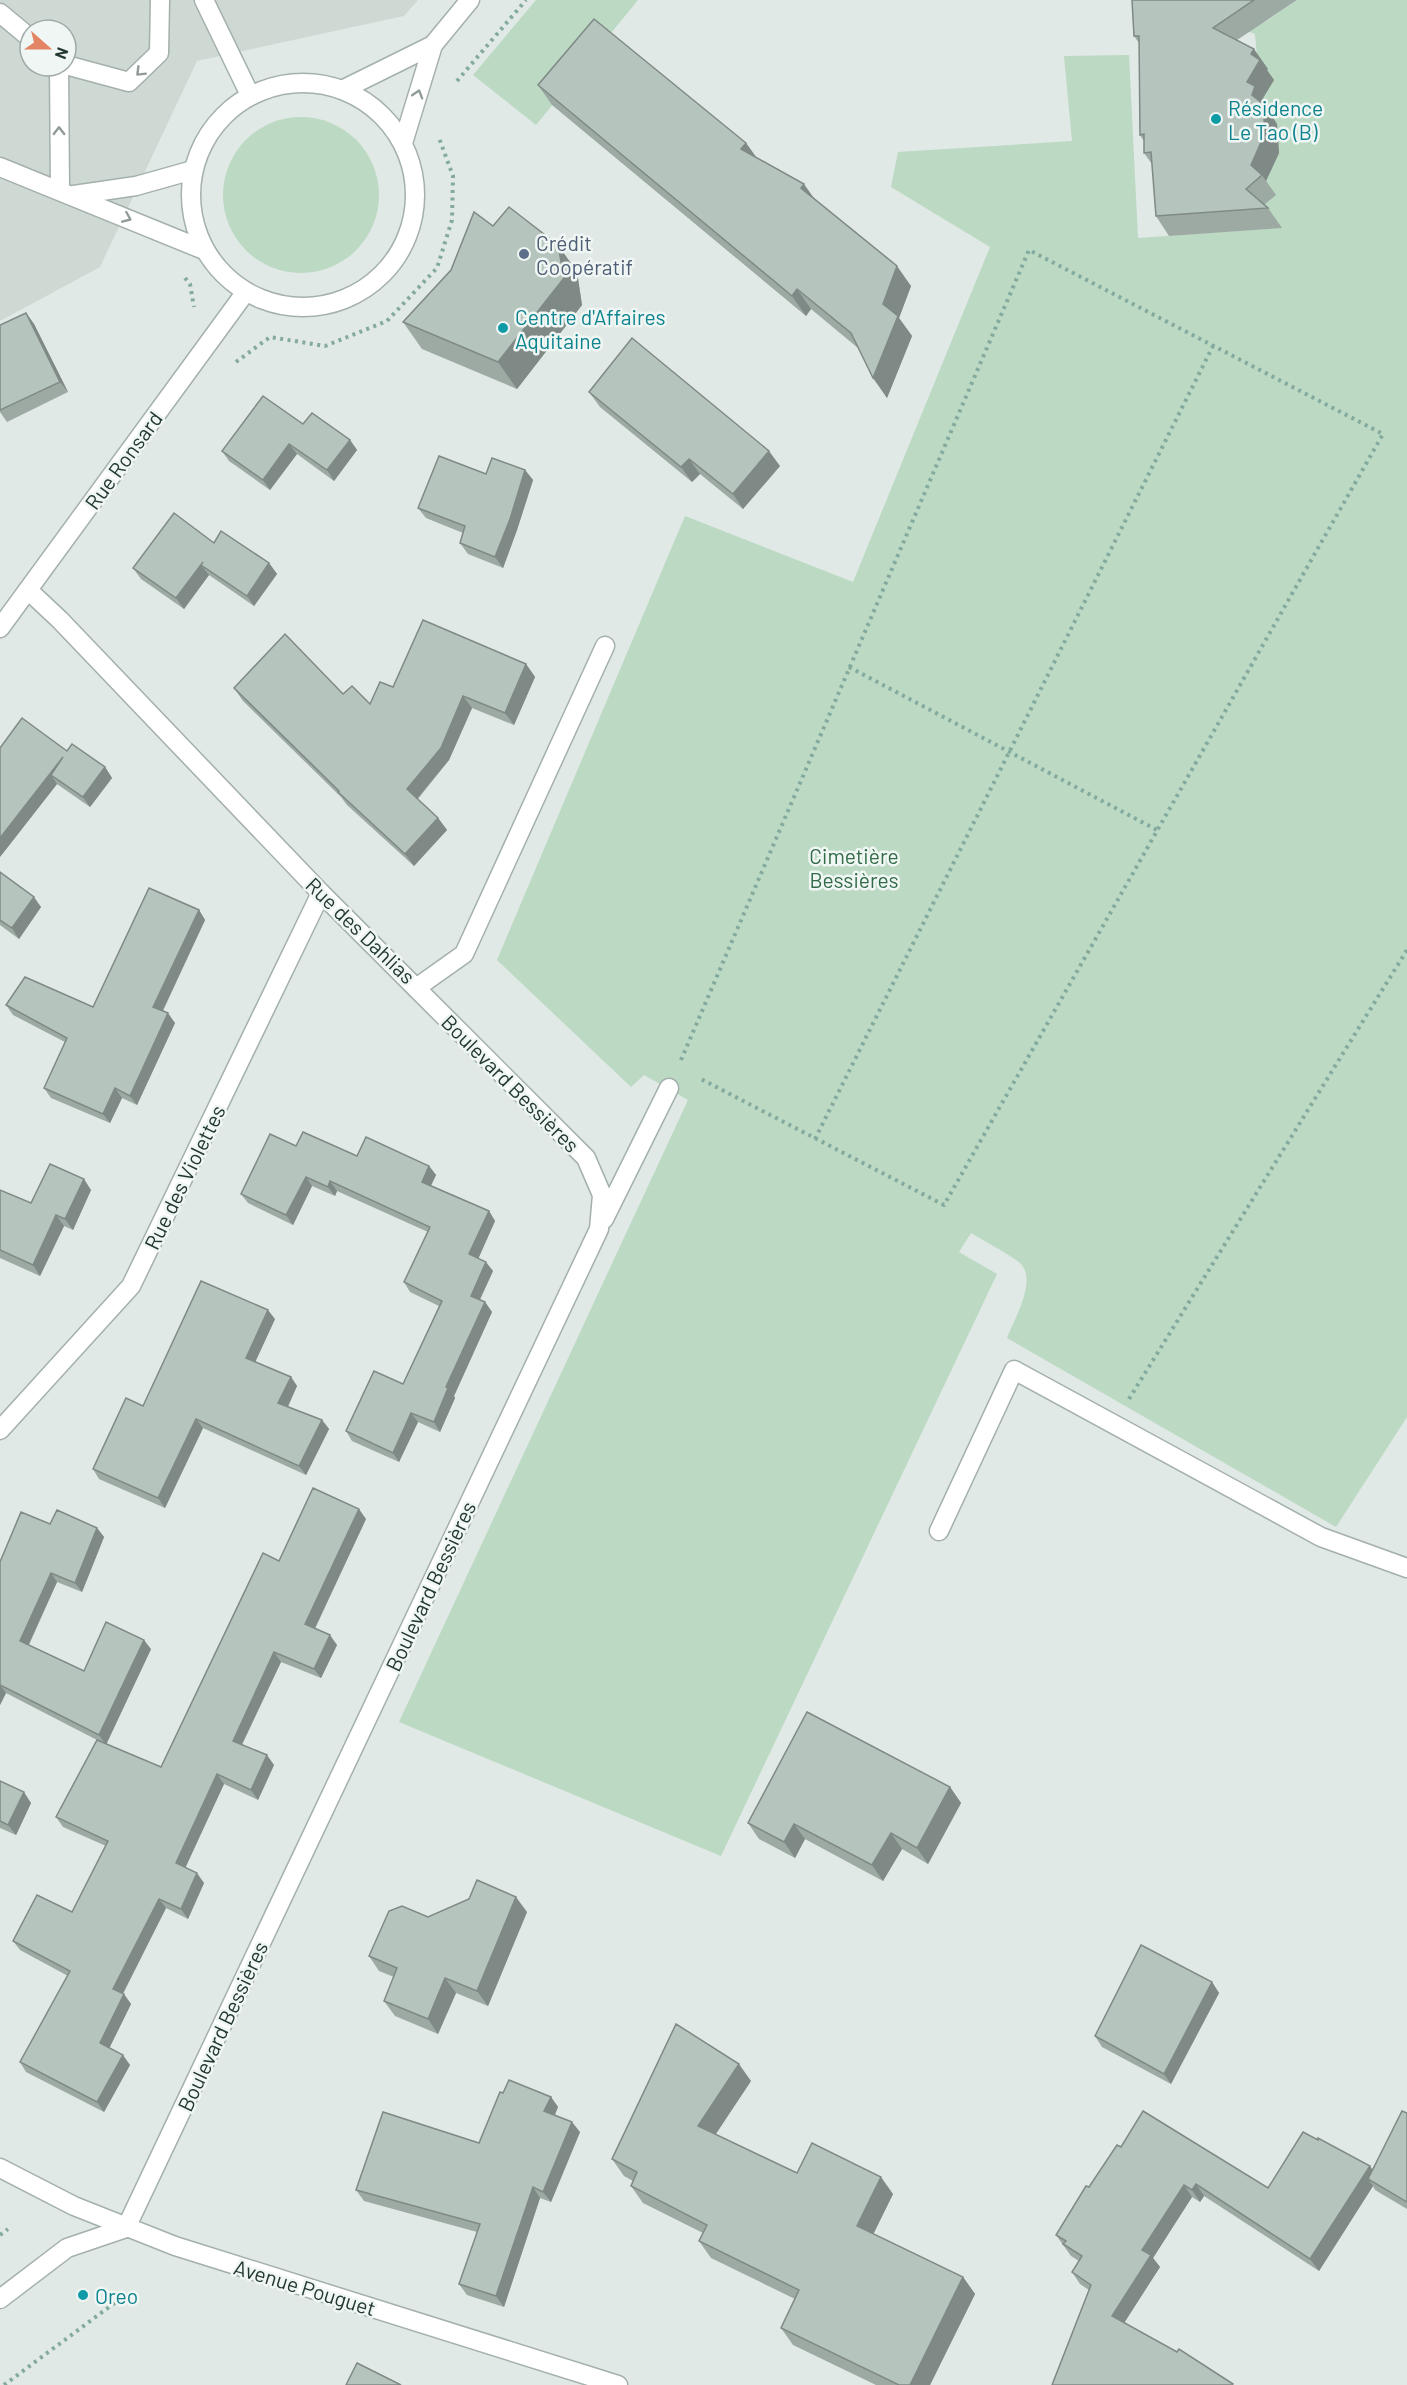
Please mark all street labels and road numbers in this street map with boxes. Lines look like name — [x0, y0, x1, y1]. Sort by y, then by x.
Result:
street label: Rue Ronsard — [79, 406, 167, 514]
street label: Rue des Dahlias — [301, 872, 421, 988]
street label: Boulevard Bessières — [437, 1009, 585, 1157]
street label: Rue des Violettes — [138, 1101, 230, 1253]
street label: Boulevard Bessières — [380, 1497, 480, 1675]
street label: Boulevard Bessières — [172, 1937, 272, 2115]
street label: Avenue Pouguet — [231, 2254, 379, 2320]

